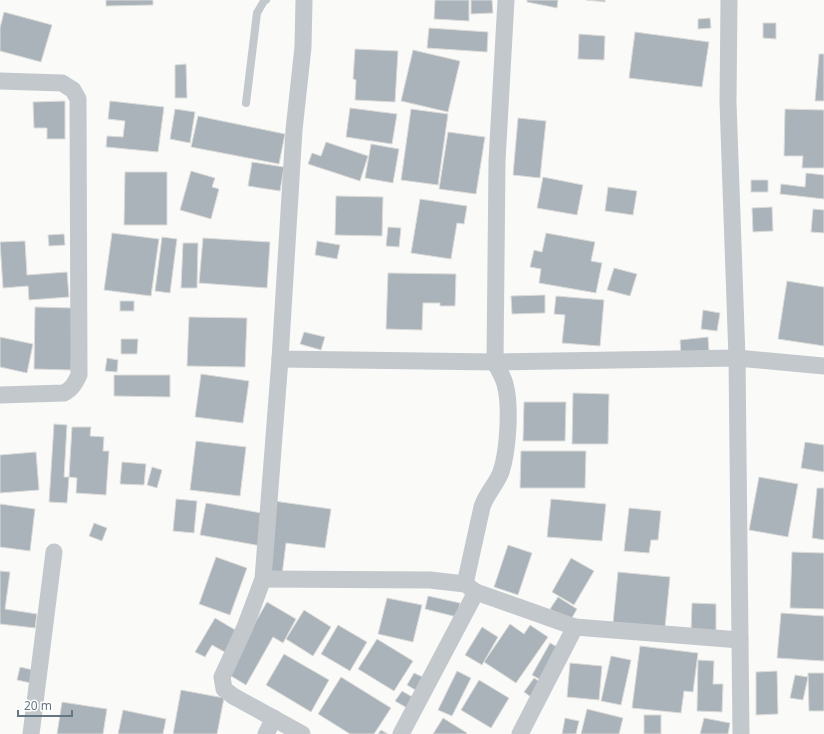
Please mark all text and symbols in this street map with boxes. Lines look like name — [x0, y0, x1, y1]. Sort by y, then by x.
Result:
scale bar — [18, 692, 72, 718]
text: 20 m — [24, 697, 52, 714]

